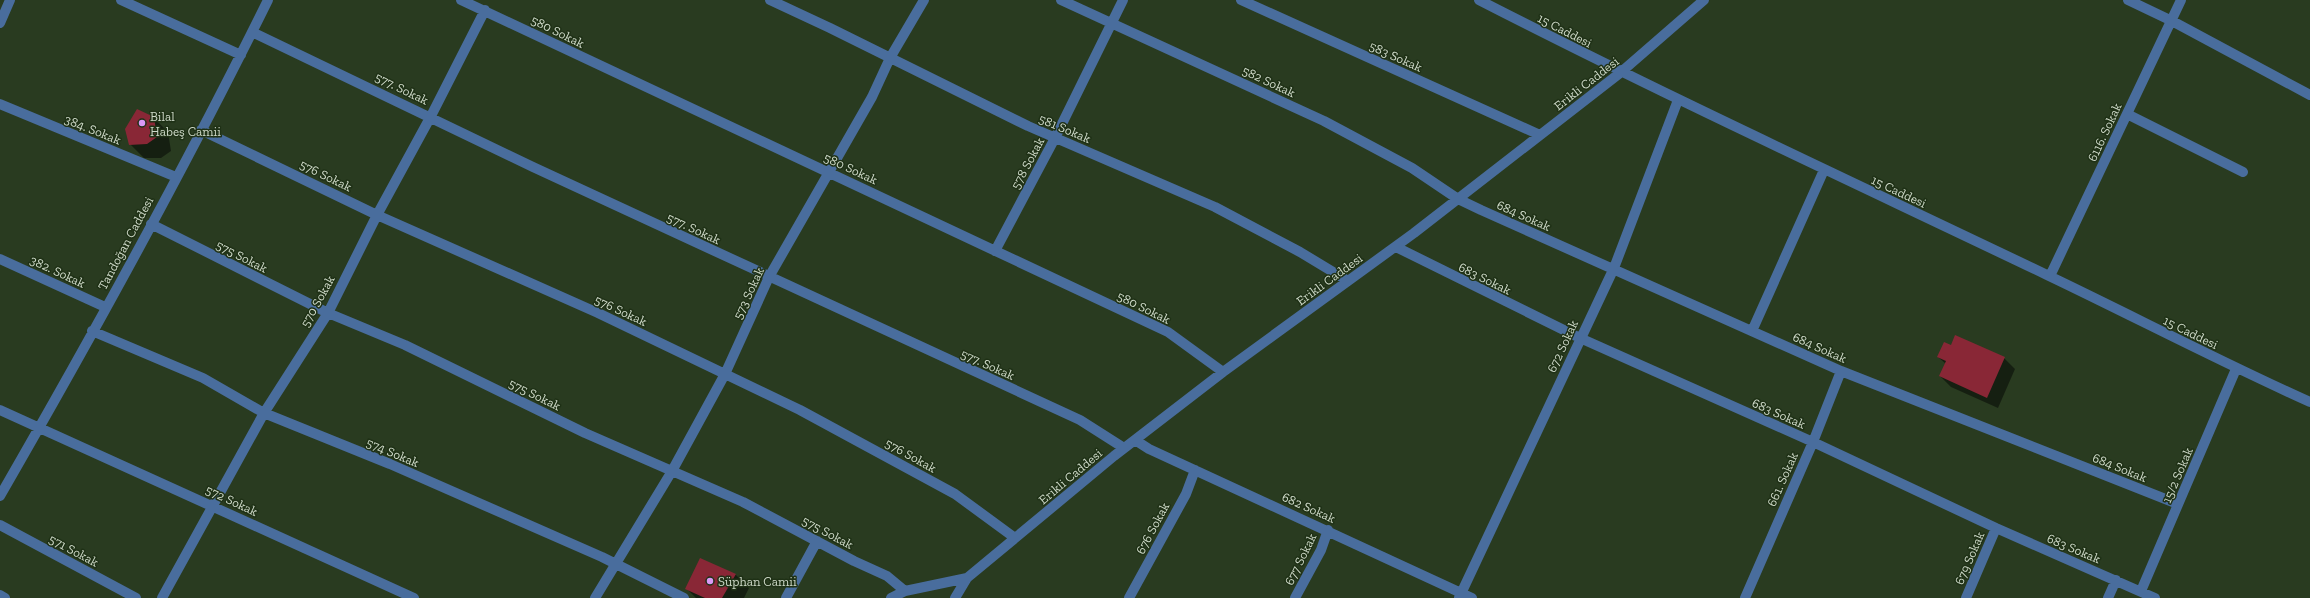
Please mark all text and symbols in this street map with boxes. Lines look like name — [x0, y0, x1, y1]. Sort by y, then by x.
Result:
street label: 15 Caddesi — [1535, 10, 1595, 51]
street label: 580 Sokak — [529, 12, 587, 51]
street label: 583 Sokak — [1367, 38, 1425, 75]
street label: Erikli Caddesi — [1551, 53, 1622, 113]
street label: 582 Sokak — [1240, 63, 1298, 100]
street label: 577. Sokak — [373, 69, 431, 108]
street label: 6116. Sokak — [2084, 100, 2125, 164]
place label: Bilal Habeş Camii — [150, 109, 221, 139]
street label: 384. Sokak — [62, 111, 123, 148]
street label: 581 Sokak — [1037, 111, 1093, 146]
marker: Bilal Habeş Camii — [137, 118, 147, 128]
street label: 578 Sokak — [1008, 135, 1047, 192]
street label: 580 Sokak — [822, 150, 880, 187]
street label: 576 Sokak — [297, 156, 354, 195]
street label: 15 Caddesi — [1869, 172, 1929, 211]
street label: Tandoğan Caddesi — [95, 194, 157, 292]
street label: 684 Sokak — [1495, 197, 1553, 234]
street label: 577. Sokak — [665, 210, 723, 247]
street label: 575 Sokak — [214, 237, 270, 276]
street label: Erikli Caddesi — [1293, 250, 1366, 308]
street label: 382. Sokak — [28, 252, 88, 291]
street label: 683 Sokak — [1456, 259, 1514, 298]
street label: 573 Sokak — [730, 265, 767, 322]
street label: 570 Sokak — [297, 273, 338, 330]
street label: 580 Sokak — [1115, 288, 1173, 327]
street label: 576 Sokak — [592, 292, 650, 329]
street label: 15 Caddesi — [2161, 313, 2221, 352]
street label: 672 Sokak — [1544, 317, 1581, 375]
street label: 684 Sokak — [1791, 329, 1849, 366]
street label: 577. Sokak — [959, 346, 1017, 383]
street label: 575 Sokak — [506, 375, 563, 414]
street label: 683 Sokak — [1750, 395, 1808, 432]
street label: 574 Sokak — [364, 435, 422, 470]
street label: 576 Sokak — [883, 435, 939, 476]
street label: Erikli Caddesi — [1036, 445, 1105, 507]
street label: 15/2 Sokak — [2159, 445, 2196, 505]
street label: 661. Sokak — [1764, 449, 1801, 509]
street label: 684 Sokak — [2090, 450, 2149, 485]
street label: 572 Sokak — [203, 482, 260, 519]
street label: 682 Sokak — [1280, 489, 1338, 526]
street label: 676 Sokak — [1133, 500, 1172, 557]
street label: 575 Sokak — [800, 513, 856, 552]
street label: 679 Sokak — [1952, 529, 1987, 587]
street label: 683 Sokak — [2045, 530, 2103, 567]
street label: 571 Sokak — [46, 531, 101, 570]
street label: 677 Sokak — [1282, 531, 1319, 587]
place label: Süphan Camii — [718, 574, 797, 589]
marker: Süphan Camii — [705, 576, 715, 586]

